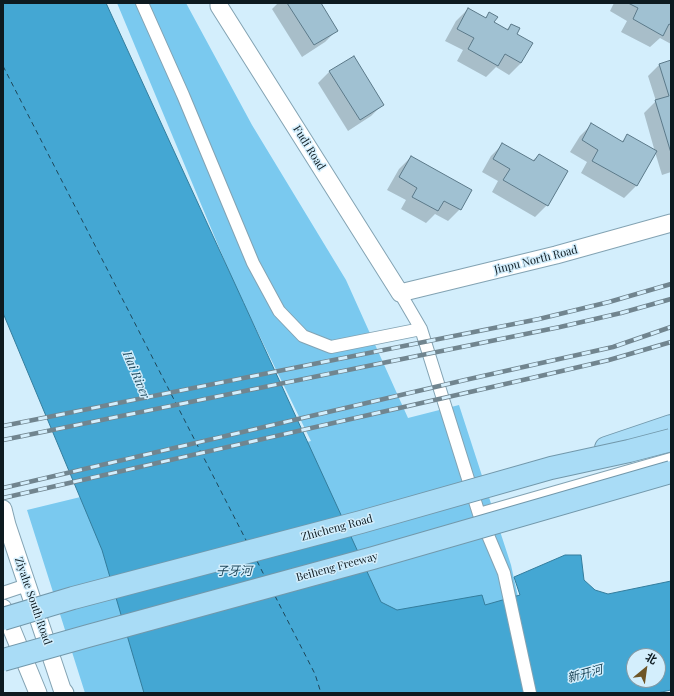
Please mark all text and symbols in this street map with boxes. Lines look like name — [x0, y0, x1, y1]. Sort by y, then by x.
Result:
street label: Fudi Road — [290, 123, 328, 173]
street label: Jinpu North Road — [493, 243, 579, 277]
water label: Hai River — [120, 349, 152, 401]
street label: Zhicheng Road — [300, 512, 374, 544]
street label: Beiheng Freeway — [295, 550, 379, 584]
street label: Ziyahe South Road — [12, 555, 54, 647]
water label: 子牙河 — [216, 564, 252, 578]
north arrow — [626, 648, 666, 688]
text: 北 — [643, 649, 660, 667]
water label: 新开河 — [566, 662, 604, 686]

